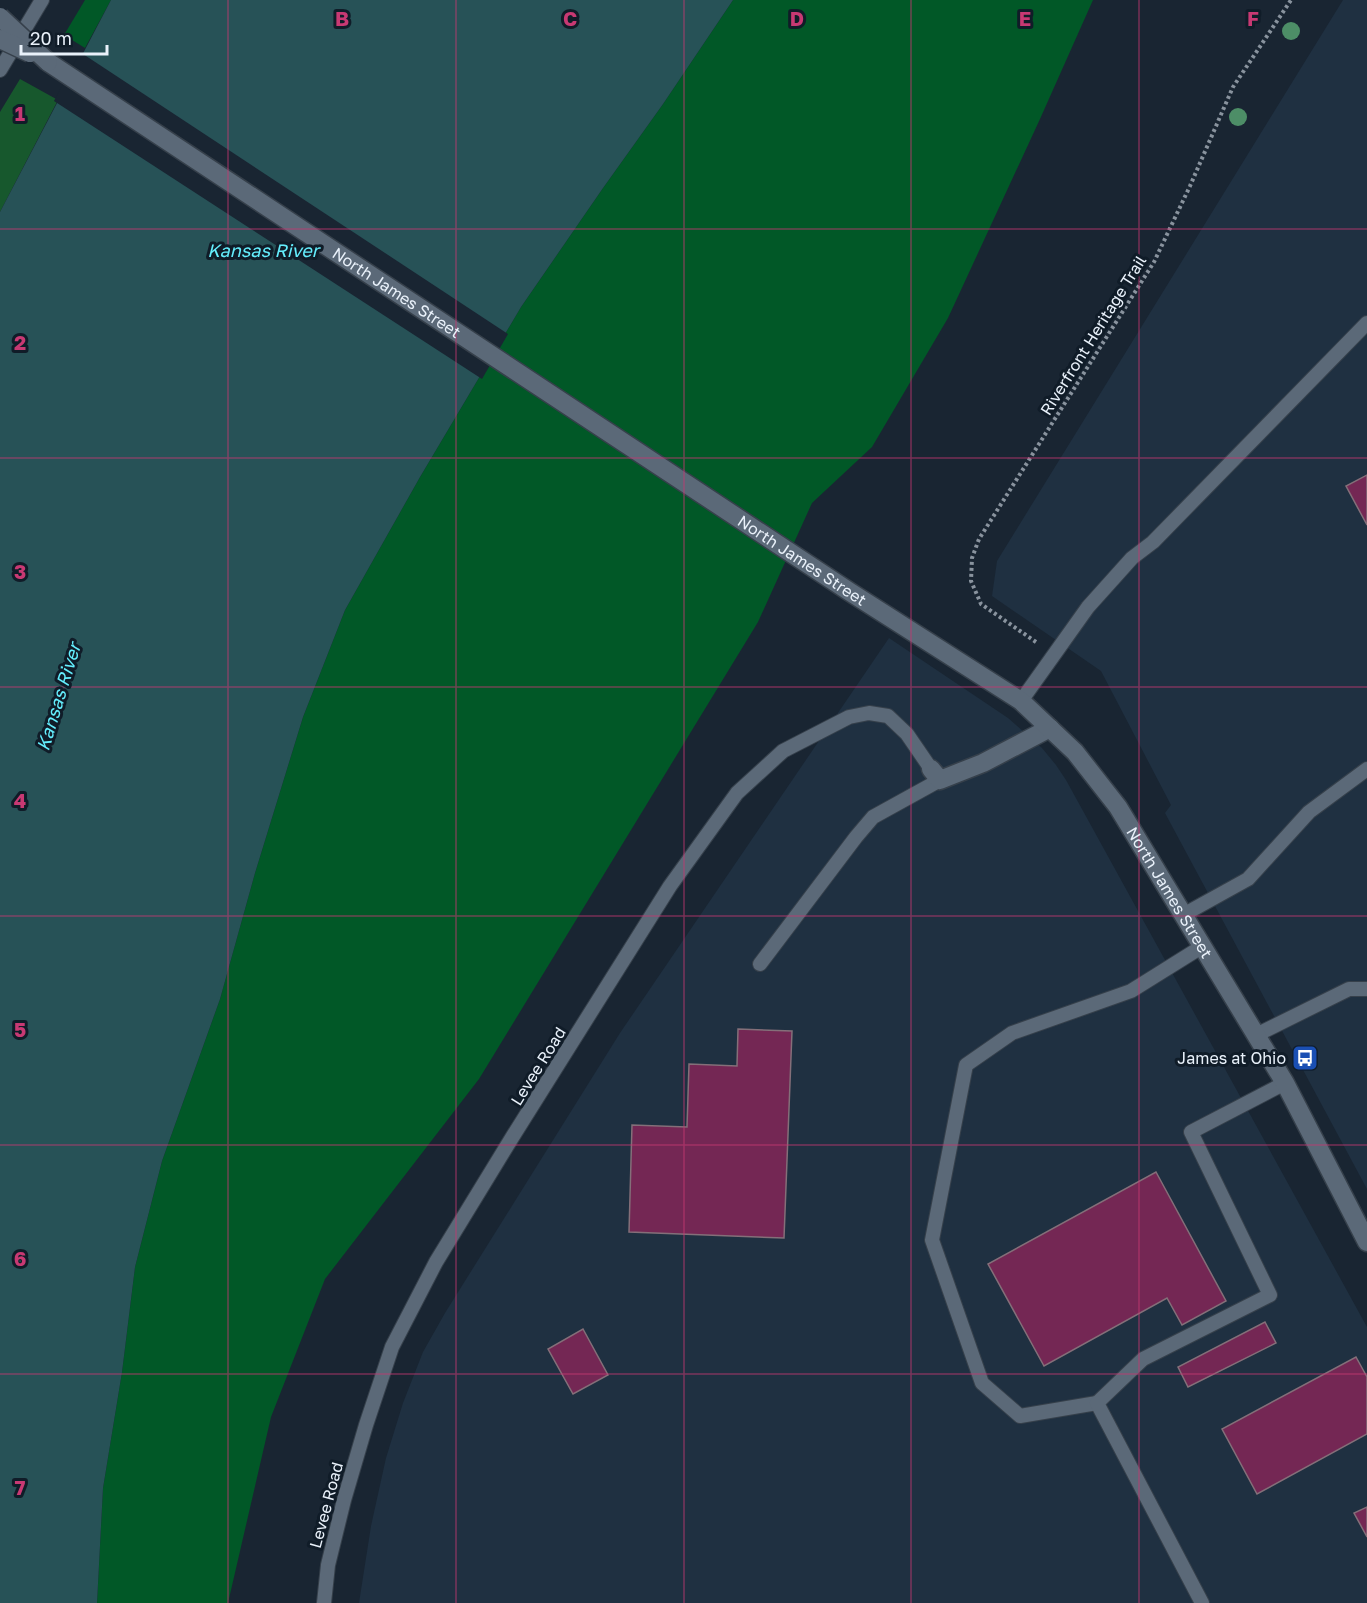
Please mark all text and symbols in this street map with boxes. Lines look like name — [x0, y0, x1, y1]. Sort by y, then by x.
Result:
text: B — [335, 6, 349, 30]
text: C — [563, 6, 577, 30]
text: D — [790, 6, 804, 30]
text: E — [1019, 6, 1031, 30]
text: F — [1247, 6, 1259, 30]
scale bar — [21, 18, 106, 56]
text: 20 m — [30, 27, 72, 49]
text: 1 — [15, 101, 25, 125]
water label: Kansas River — [207, 239, 322, 261]
street label: North James Street — [329, 243, 465, 342]
street label: Riverfront Heritage Trail — [1036, 251, 1150, 419]
text: 2 — [14, 330, 26, 354]
street label: North James Street — [734, 511, 870, 610]
text: 3 — [14, 559, 26, 583]
water label: Kansas River — [31, 637, 86, 753]
text: 4 — [14, 788, 26, 812]
street label: North James Street — [1122, 823, 1217, 962]
text: 5 — [14, 1017, 26, 1041]
street label: Levee Road — [506, 1023, 570, 1109]
bus stop icon: James at Ohio — [1290, 1043, 1320, 1073]
place label: James at Ohio — [1177, 1048, 1286, 1068]
text: 6 — [14, 1246, 26, 1270]
street label: Levee Road — [305, 1460, 347, 1550]
text: 7 — [15, 1475, 26, 1499]

